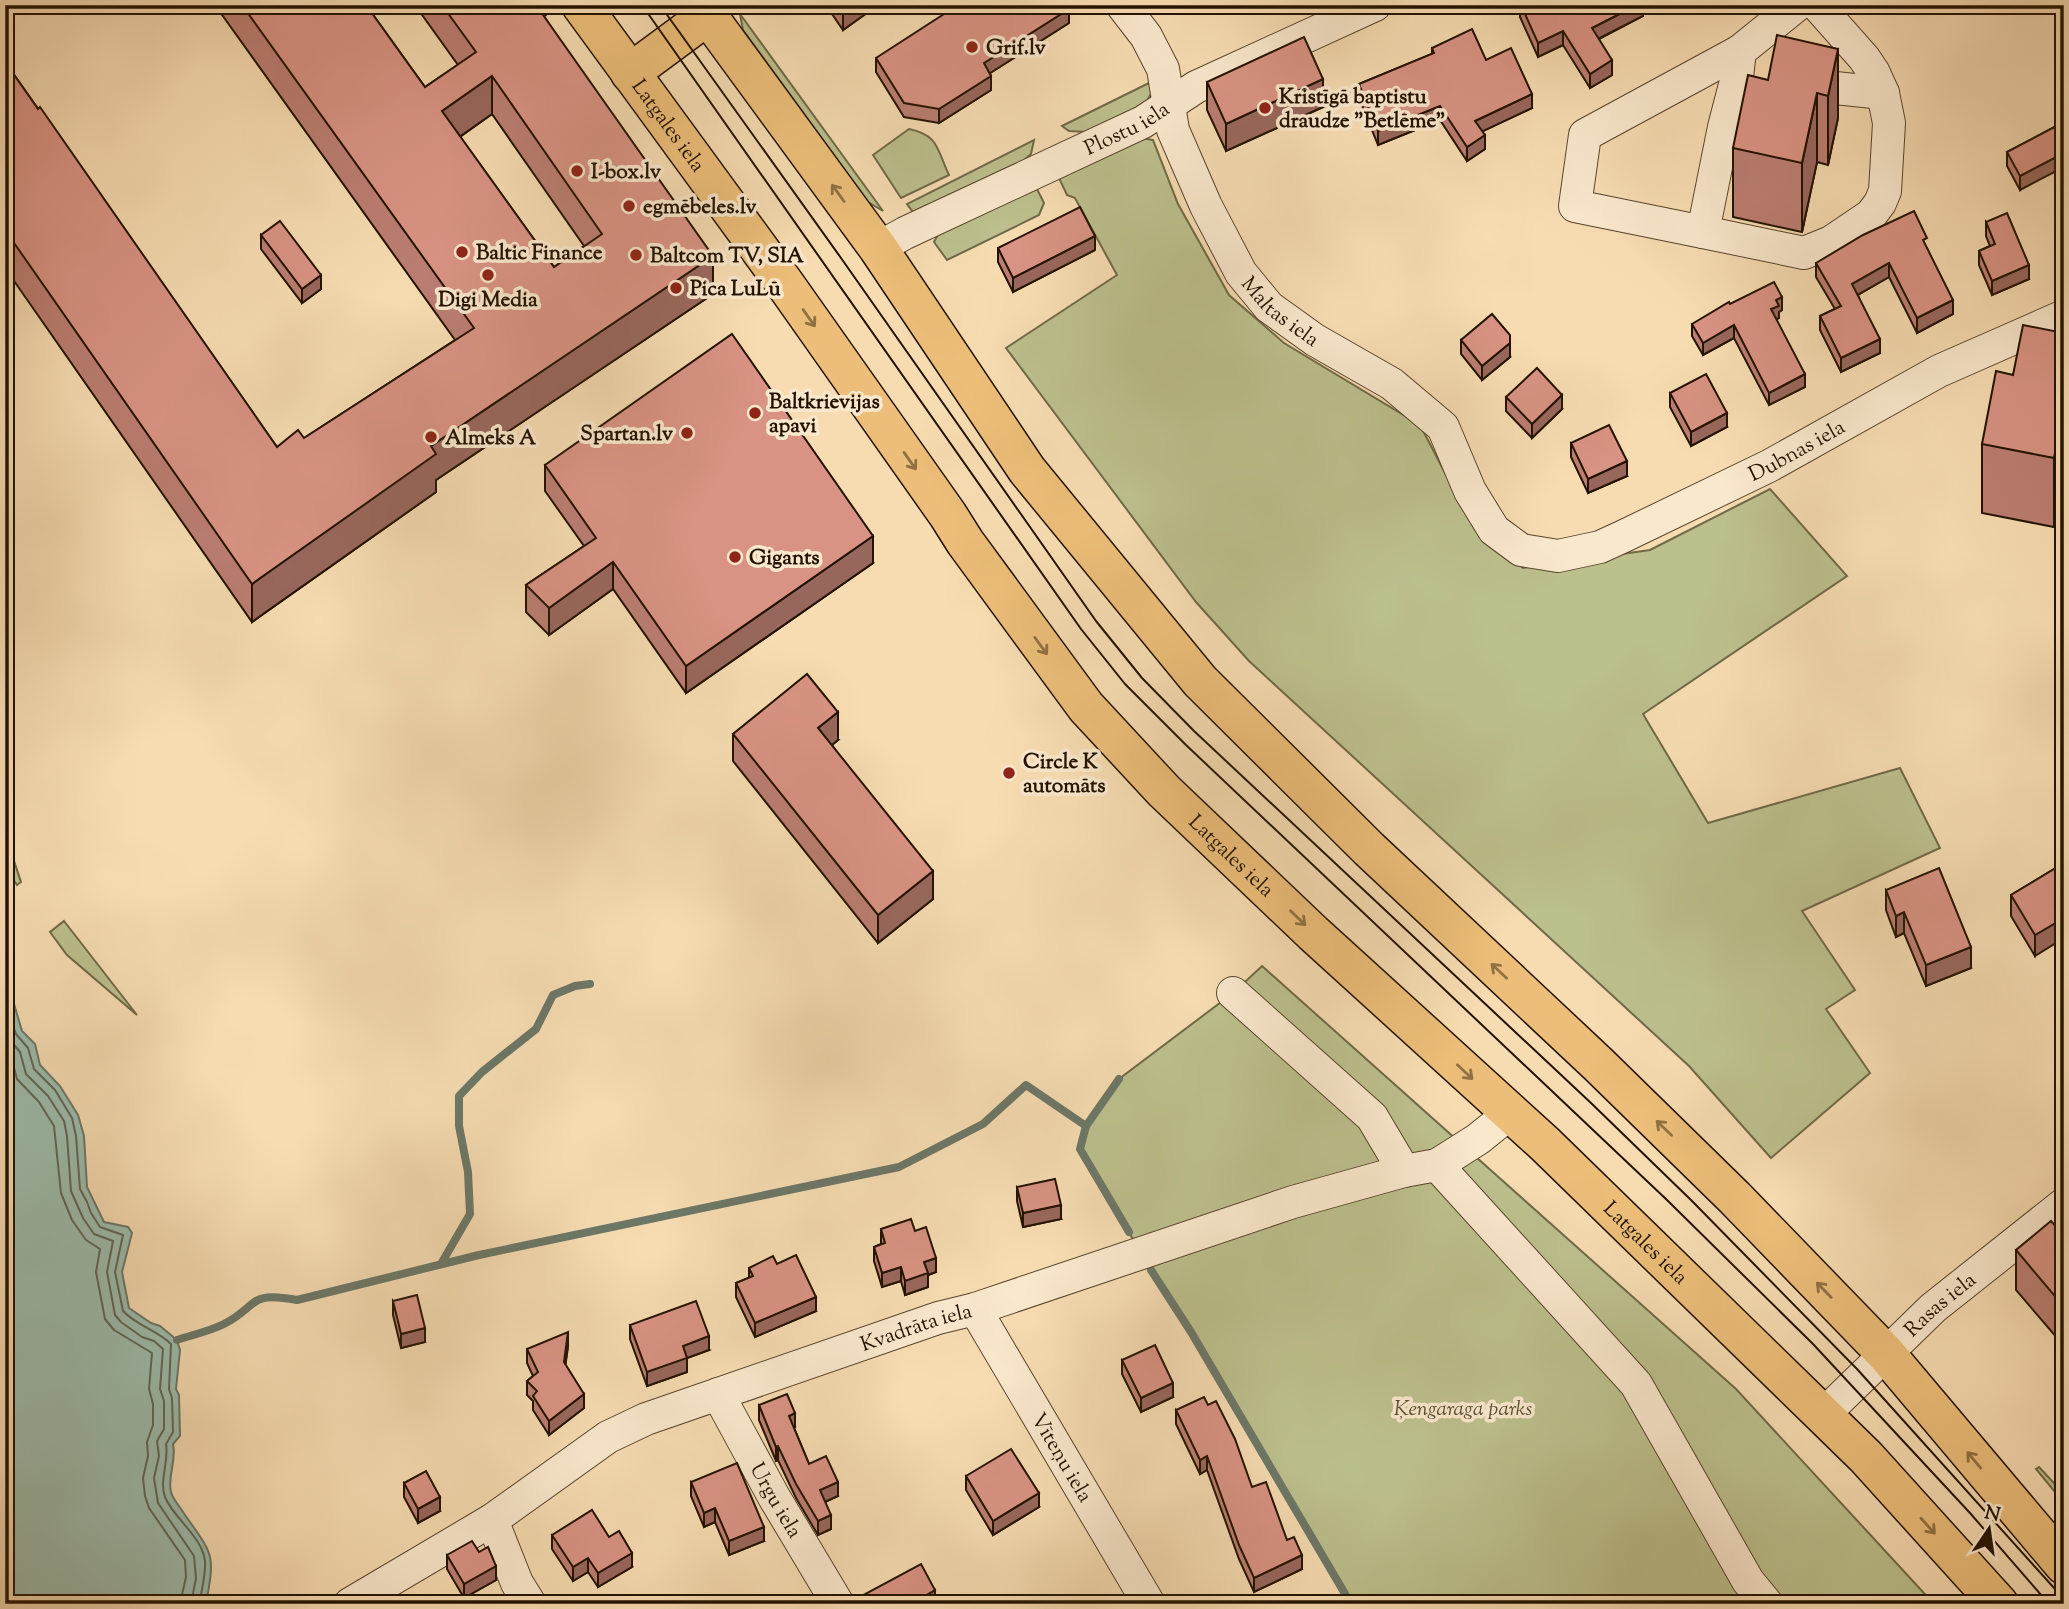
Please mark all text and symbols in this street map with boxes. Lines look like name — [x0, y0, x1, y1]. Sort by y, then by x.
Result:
place label: Grif.lv — [986, 34, 1046, 64]
marker: Grif.lv — [964, 39, 980, 55]
street label: Latgales iela — [623, 74, 712, 179]
place label: Kristīgā baptistu draudze "Betlēme" — [1279, 83, 1446, 137]
street label: Plostu iela — [1080, 95, 1176, 164]
marker: Kristīgā baptistu draudze "Betlēme" — [1257, 100, 1273, 116]
place label: I-box.lv — [591, 158, 661, 188]
marker: I-box.lv — [569, 163, 585, 179]
one-way arrow — [830, 184, 845, 203]
place label: egmēbeles.lv — [643, 193, 757, 223]
marker: egmēbeles.lv — [621, 198, 637, 214]
place label: Baltic Finance — [476, 239, 603, 269]
place label: Baltcom TV, SIA — [650, 242, 805, 272]
marker: Baltic Finance — [454, 244, 470, 260]
marker: Baltcom TV, SIA — [628, 247, 644, 263]
marker: Digi Media — [480, 267, 496, 283]
street label: Maltas iela — [1233, 271, 1325, 355]
place label: Pica LuLū — [690, 275, 781, 305]
marker: Pica LuLū — [668, 280, 684, 296]
place label: Digi Media — [438, 286, 538, 316]
one-way arrow — [802, 308, 816, 327]
place label: Baltkrievijas apavi — [769, 388, 880, 442]
marker: Baltkrievijas apavi — [747, 405, 763, 421]
street label: Dubnas iela — [1744, 413, 1851, 491]
place label: Spartan.lv — [580, 420, 673, 450]
place label: Almeks A — [445, 424, 537, 454]
marker: Spartan.lv — [679, 425, 695, 441]
marker: Almeks A — [423, 429, 439, 445]
one-way arrow — [903, 451, 917, 470]
place label: Gigants — [749, 544, 820, 574]
marker: Gigants — [727, 549, 743, 565]
one-way arrow — [1034, 636, 1049, 655]
place label: Circle K automāts — [1023, 748, 1105, 802]
marker: Circle K automāts — [1001, 765, 1017, 781]
street label: Latgales iela — [1181, 809, 1280, 905]
one-way arrow — [1289, 910, 1306, 927]
one-way arrow — [1491, 963, 1508, 980]
one-way arrow — [1456, 1064, 1473, 1081]
one-way arrow — [1656, 1120, 1673, 1137]
street label: Latgales iela — [1595, 1195, 1694, 1293]
street label: Rasas iela — [1898, 1266, 1984, 1345]
one-way arrow — [1816, 1281, 1833, 1298]
street label: Kvadrāta iela — [857, 1297, 976, 1361]
park label: Ķengaraga parks — [1394, 1395, 1532, 1425]
street label: Vīteņu iela — [1022, 1408, 1099, 1509]
one-way arrow — [1966, 1452, 1982, 1470]
street label: Urgu iela — [741, 1458, 809, 1545]
north arrow — [1954, 1494, 2024, 1564]
text: N — [1982, 1500, 2003, 1530]
one-way arrow — [1920, 1517, 1937, 1534]

